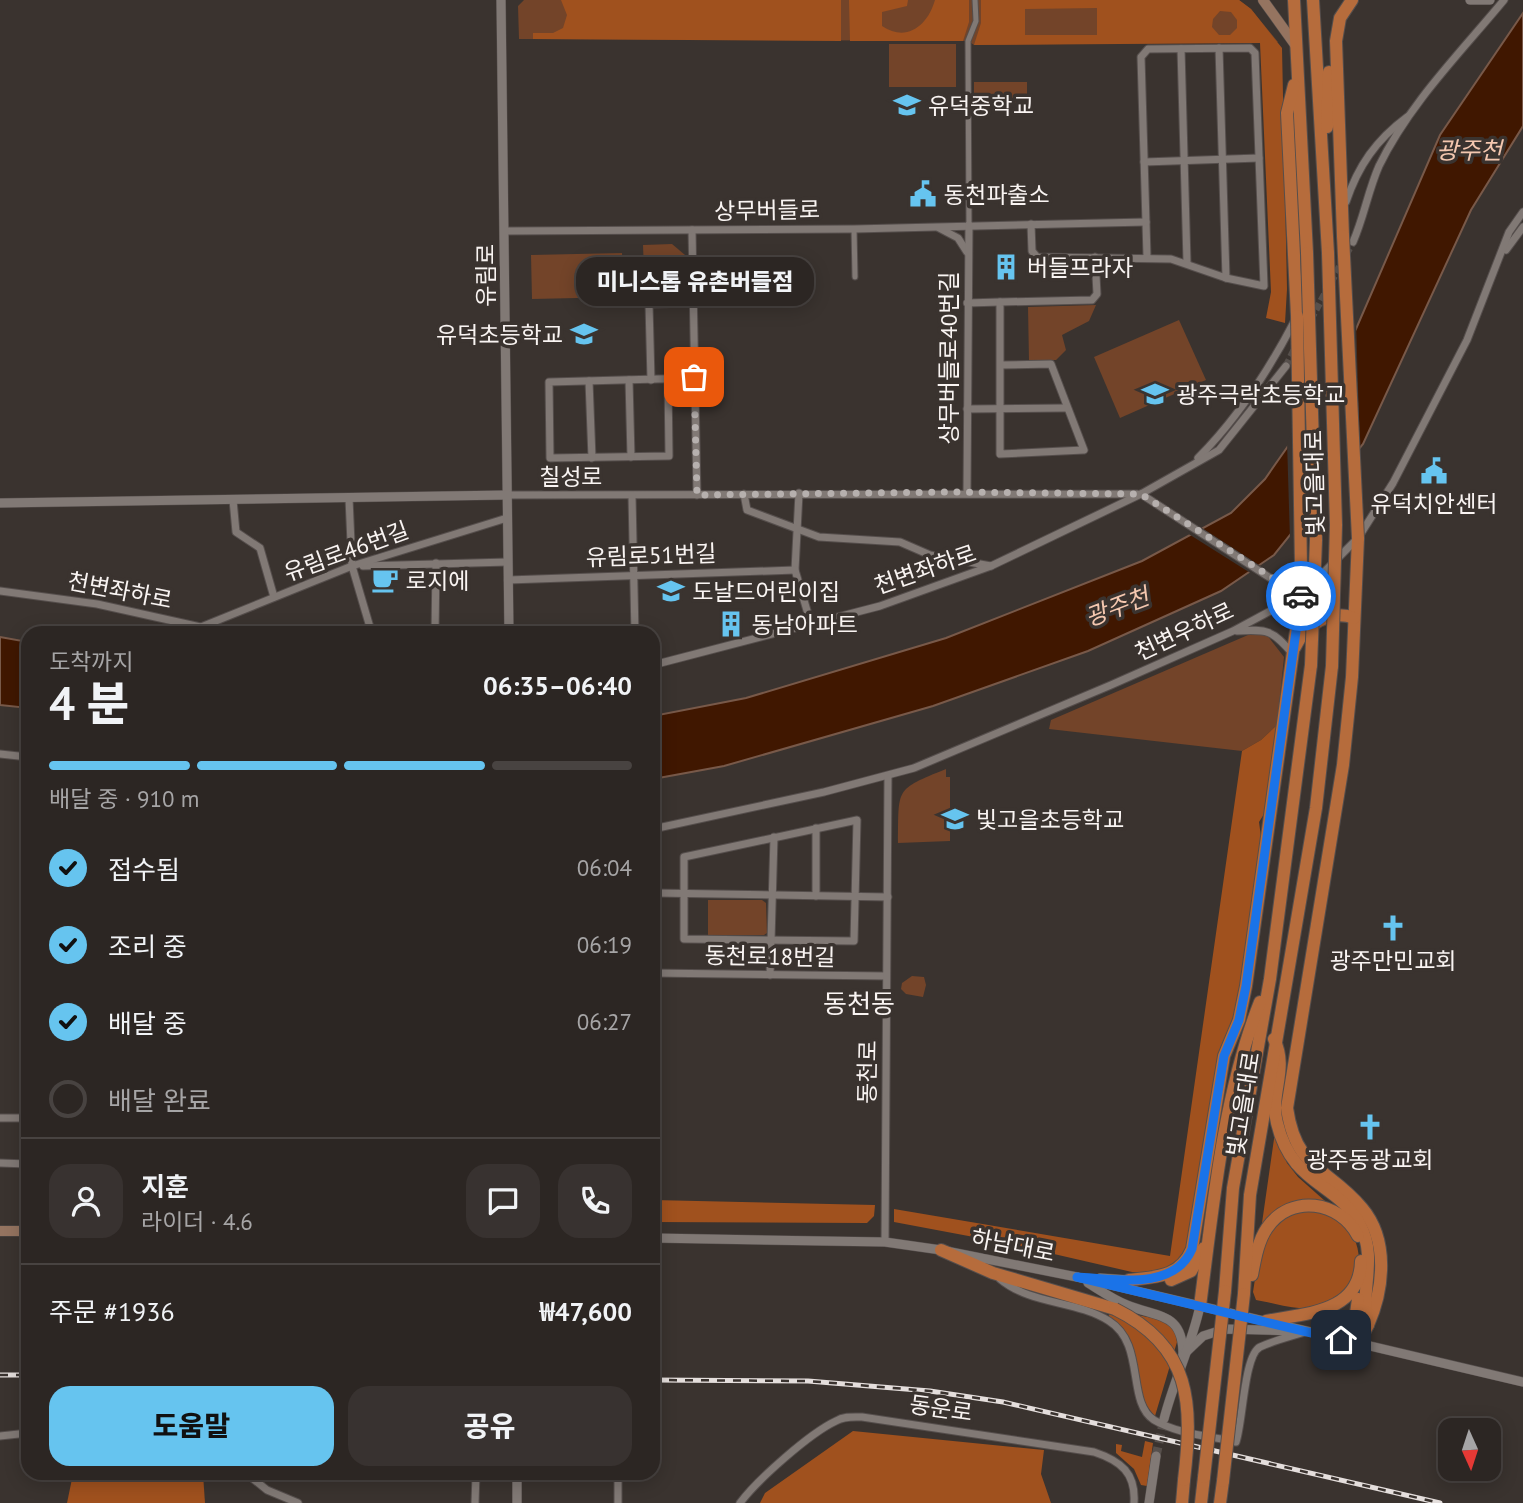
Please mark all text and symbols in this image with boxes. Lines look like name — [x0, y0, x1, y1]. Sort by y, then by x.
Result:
school or university icon: 유덕중학교 — [892, 90, 922, 120]
place label: 유덕중학교 — [928, 91, 1034, 120]
water label: 광주천 — [1436, 135, 1505, 166]
public building icon: 동천파출소 — [908, 179, 938, 209]
place label: 동천파출소 — [944, 180, 1050, 209]
street label: 상무버들로 — [714, 195, 820, 225]
street label: 유림로 — [471, 243, 500, 307]
building icon: 버들프라자 — [991, 252, 1021, 282]
place label: 버들프라자 — [1027, 253, 1133, 282]
callout: 미니스톱 유촌버들점 — [575, 258, 813, 307]
text: 미니스톱 유촌버들점 — [597, 267, 793, 296]
street label: 상무버들로40번길 — [934, 271, 963, 445]
school or university icon: 유덕초등학교 — [569, 319, 599, 349]
place label: 유덕초등학교 — [436, 320, 563, 349]
pin — [664, 347, 724, 407]
icon: bag — [675, 358, 713, 396]
school or university icon: 광주극락초등학교 — [1140, 379, 1170, 409]
place label: 광주극락초등학교 — [1176, 380, 1345, 409]
street label: 빛고을대로 — [1299, 430, 1329, 536]
public building icon: 유덕치안센터 — [1419, 456, 1449, 486]
street label: 칠성로 — [539, 462, 603, 491]
place label: 유덕치안센터 — [1371, 489, 1497, 518]
street label: 유림로46번길 — [280, 515, 412, 587]
street label: 유림로51번길 — [585, 538, 717, 572]
street label: 천변좌하로 — [870, 538, 980, 600]
courier — [1266, 561, 1336, 631]
cafe icon: 로지에 — [370, 565, 400, 595]
street label: 천변좌하로 — [65, 566, 175, 614]
place label: 로지에 — [406, 566, 469, 595]
school or university icon: 도날드어린이집 — [656, 576, 686, 606]
place label: 도날드어린이집 — [692, 577, 840, 606]
icon: car — [1282, 577, 1320, 615]
water label: 광주천 — [1081, 580, 1156, 633]
street label: 천변우하로 — [1130, 595, 1238, 667]
building icon: 동남아파트 — [716, 609, 746, 639]
place label: 동남아파트 — [752, 610, 858, 639]
text: 도착까지 — [49, 647, 134, 676]
text: 06:35–06:40 — [483, 669, 632, 702]
text: 4 분 — [49, 673, 129, 733]
text: 배달 중 · 910 m — [49, 784, 199, 813]
school or university icon: 빛고을초등학교 — [940, 804, 970, 834]
place label: 빛고을초등학교 — [976, 805, 1124, 834]
icon: check — [49, 849, 87, 887]
text: 접수됨 — [108, 853, 180, 886]
text: 06:04 — [577, 853, 632, 882]
church icon: 광주만민교회 — [1378, 913, 1408, 943]
icon: check — [49, 926, 87, 964]
text: 조리 중 — [108, 930, 187, 963]
text: 06:19 — [577, 930, 632, 959]
street label: 동천로18번길 — [704, 940, 836, 972]
place label: 광주만민교회 — [1330, 946, 1456, 975]
district label: 동천동 — [823, 987, 895, 1020]
icon: check — [49, 1003, 87, 1041]
text: 배달 중 — [108, 1007, 187, 1040]
text: 06:27 — [577, 1007, 632, 1036]
street label: 동천로 — [852, 1040, 882, 1104]
street label: 빛고을대로 — [1220, 1049, 1266, 1159]
text: 배달 완료 — [108, 1084, 211, 1117]
church icon: 광주동광교회 — [1355, 1112, 1385, 1142]
place label: 광주동광교회 — [1307, 1145, 1433, 1174]
button: person — [49, 1164, 123, 1238]
button: chat — [466, 1164, 540, 1238]
button: phone — [558, 1164, 632, 1238]
text: 지훈 — [141, 1170, 189, 1203]
text: 라이더 · 4.6 — [141, 1207, 253, 1236]
street label: 하남대로 — [969, 1223, 1057, 1267]
text: 주문 #1936 — [49, 1295, 175, 1328]
text: ₩47,600 — [539, 1295, 632, 1328]
pin — [1311, 1310, 1371, 1370]
icon: home — [1322, 1321, 1360, 1359]
button: 도움말 — [49, 1386, 334, 1466]
button: 공유 — [348, 1386, 632, 1466]
street label: 동운로 — [908, 1389, 974, 1427]
north arrow — [1438, 1418, 1502, 1480]
map controls — [1438, 1418, 1501, 1481]

